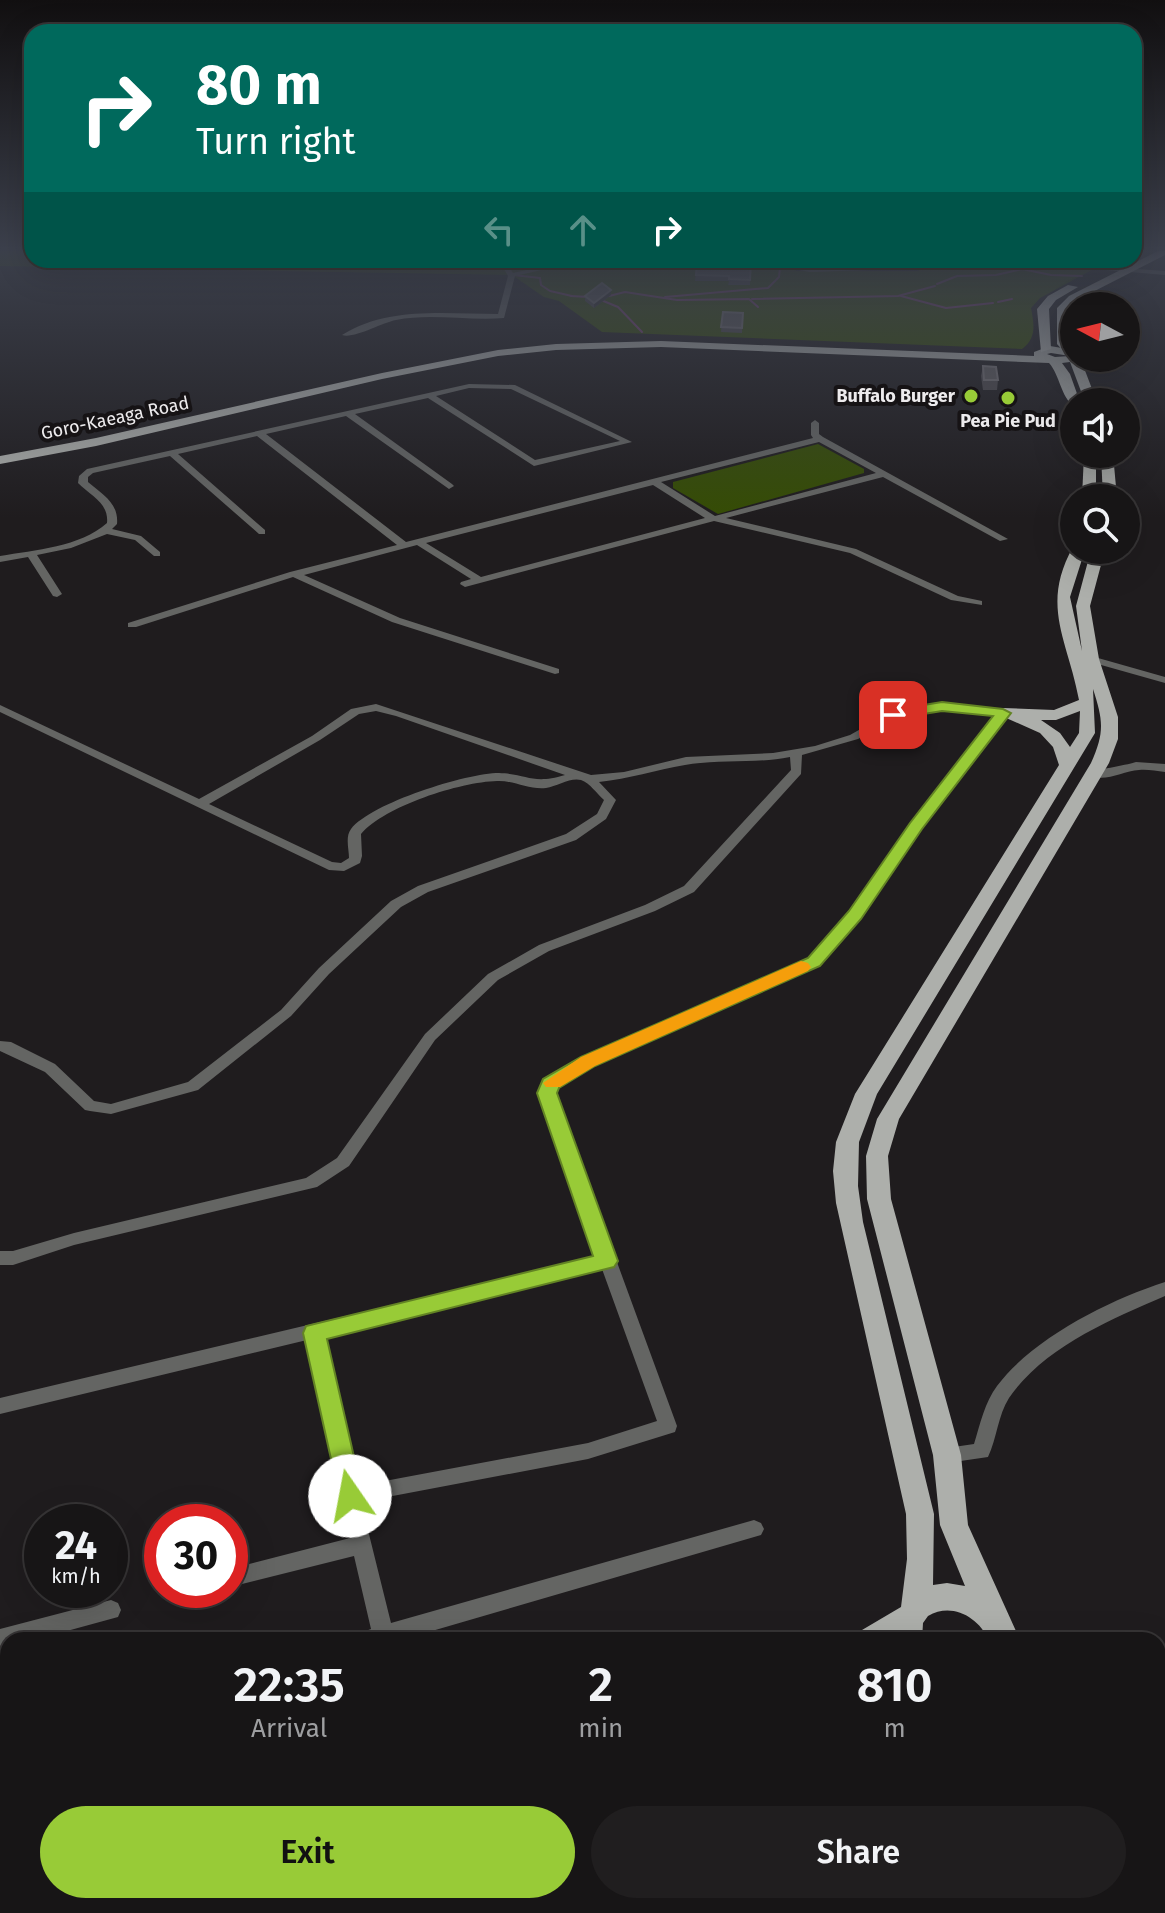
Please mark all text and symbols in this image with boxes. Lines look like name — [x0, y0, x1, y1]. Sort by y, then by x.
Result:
text: 80 m — [196, 52, 322, 119]
icon: right — [64, 56, 168, 160]
text: Turn right — [196, 120, 356, 164]
icon: left — [477, 208, 521, 252]
icon: ahead — [561, 208, 605, 252]
icon: right — [645, 208, 689, 252]
north arrow — [1060, 292, 1140, 372]
map controls — [1060, 292, 1140, 564]
place label: Buffalo Burger — [836, 385, 956, 407]
marker: Buffalo Burger — [962, 387, 980, 405]
button: sound — [1060, 388, 1140, 468]
marker: Pea Pie Pud — [999, 389, 1017, 407]
street label: Goro-Kaeaga Road — [39, 392, 191, 444]
place label: Pea Pie Pud — [960, 410, 1056, 432]
button: search — [1060, 484, 1140, 564]
pin — [859, 681, 927, 749]
icon: arrive — [871, 693, 915, 737]
position arrow — [308, 1454, 392, 1538]
speed limit sign: 30 — [144, 1504, 248, 1608]
text: 24 — [55, 1522, 97, 1570]
text: km/h — [51, 1564, 101, 1588]
text: 22:35 — [233, 1656, 345, 1714]
text: 2 — [588, 1656, 613, 1714]
text: 810 — [857, 1656, 932, 1714]
text: Arrival — [251, 1713, 327, 1744]
text: min — [578, 1713, 623, 1744]
text: m — [883, 1713, 906, 1744]
button: Exit — [40, 1806, 575, 1898]
button: Share — [591, 1806, 1126, 1898]

